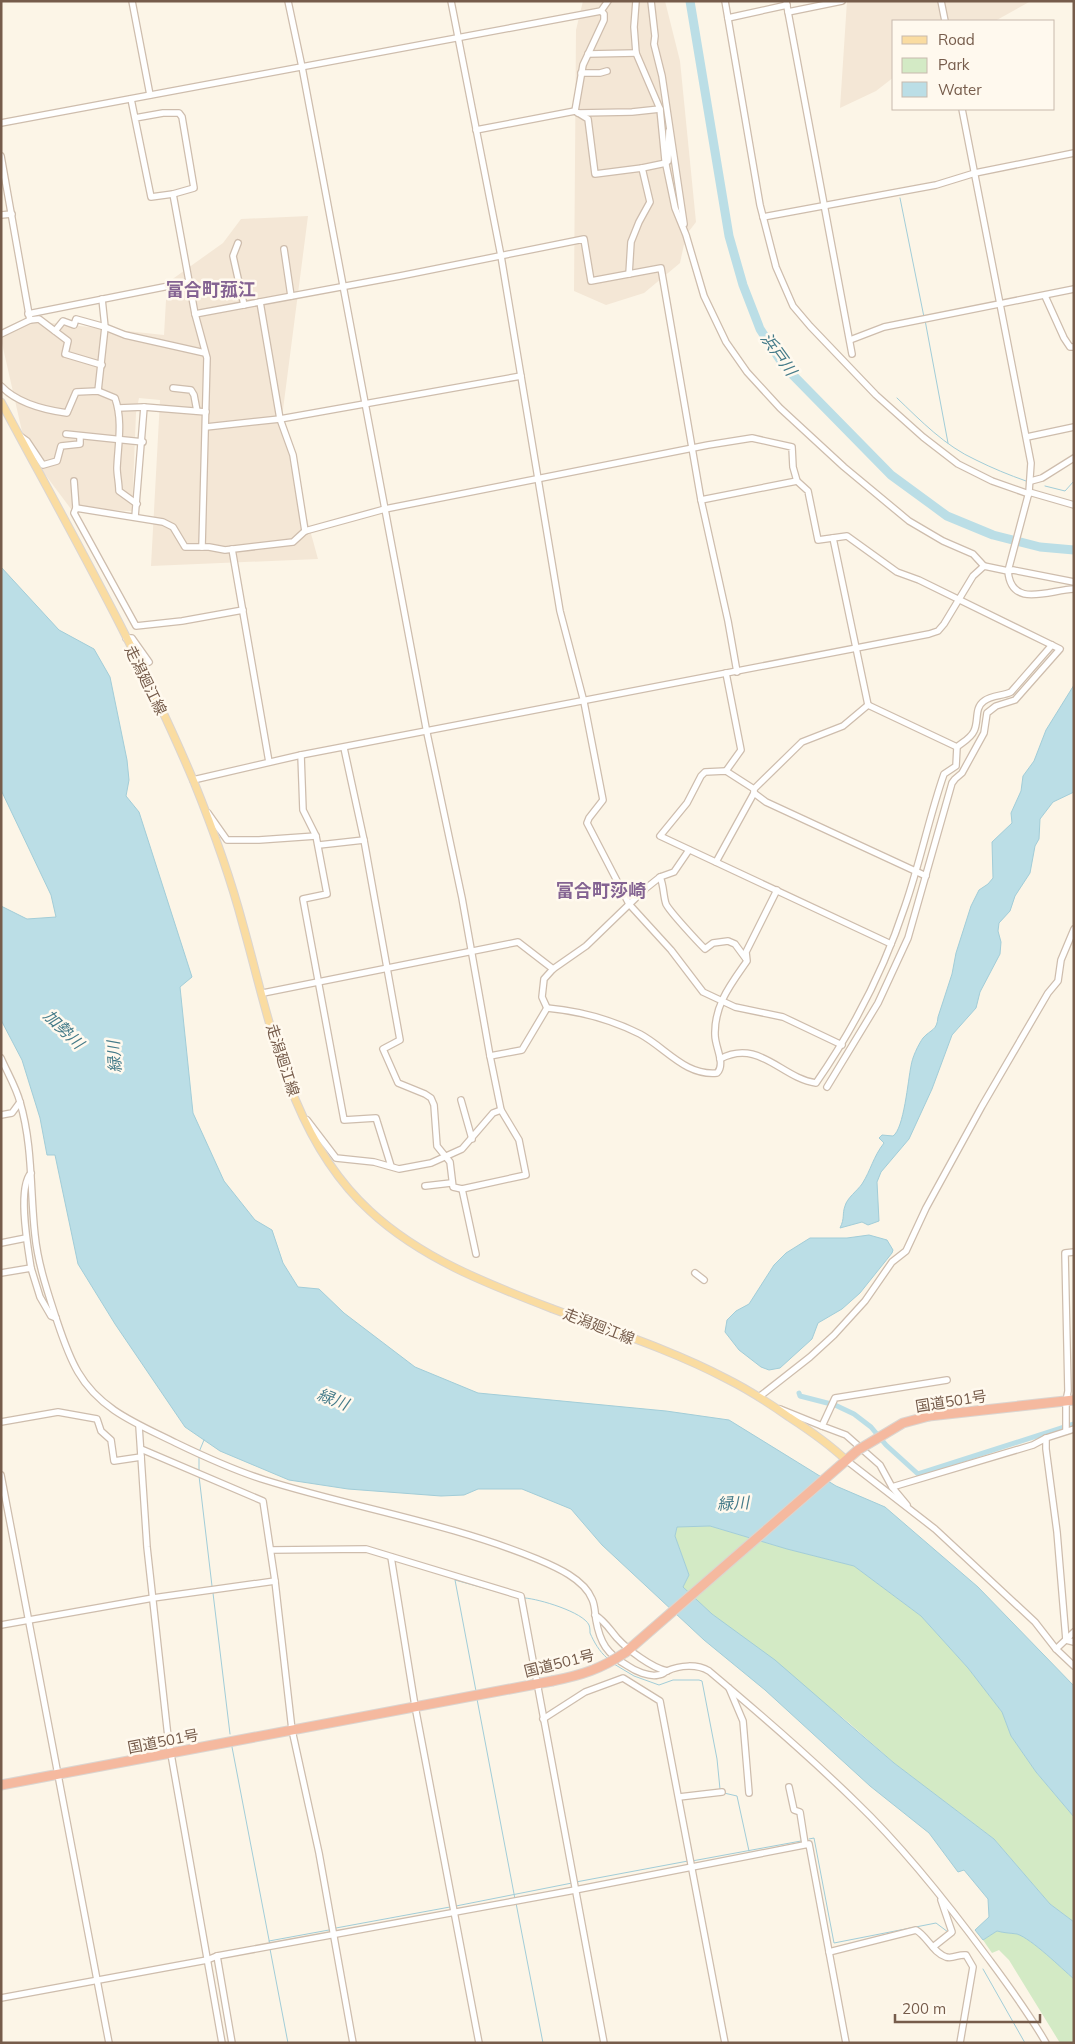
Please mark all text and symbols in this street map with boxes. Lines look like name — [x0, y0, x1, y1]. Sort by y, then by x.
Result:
legend — [892, 20, 1055, 110]
text: Road — [938, 30, 975, 49]
text: Park — [938, 55, 970, 74]
text: Water — [938, 80, 982, 99]
district label: 富合町菰江 — [166, 278, 256, 301]
water label: 浜戸川 — [757, 329, 802, 381]
street label: 走潟廻江線 — [121, 642, 171, 718]
district label: 富合町莎崎 — [556, 879, 646, 902]
water label: 加勢川 — [40, 1005, 90, 1054]
street label: 走潟廻江線 — [262, 1021, 304, 1099]
water label: 緑川 — [103, 1038, 125, 1074]
street label: 走潟廻江線 — [561, 1304, 637, 1348]
water label: 緑川 — [314, 1384, 353, 1415]
street label: 国道501号 — [914, 1386, 988, 1416]
water label: 緑川 — [716, 1492, 751, 1514]
street label: 国道501号 — [522, 1645, 596, 1681]
street label: 国道501号 — [126, 1725, 200, 1757]
scale bar — [895, 1992, 1040, 2024]
text: 200 m — [902, 1999, 946, 2018]

